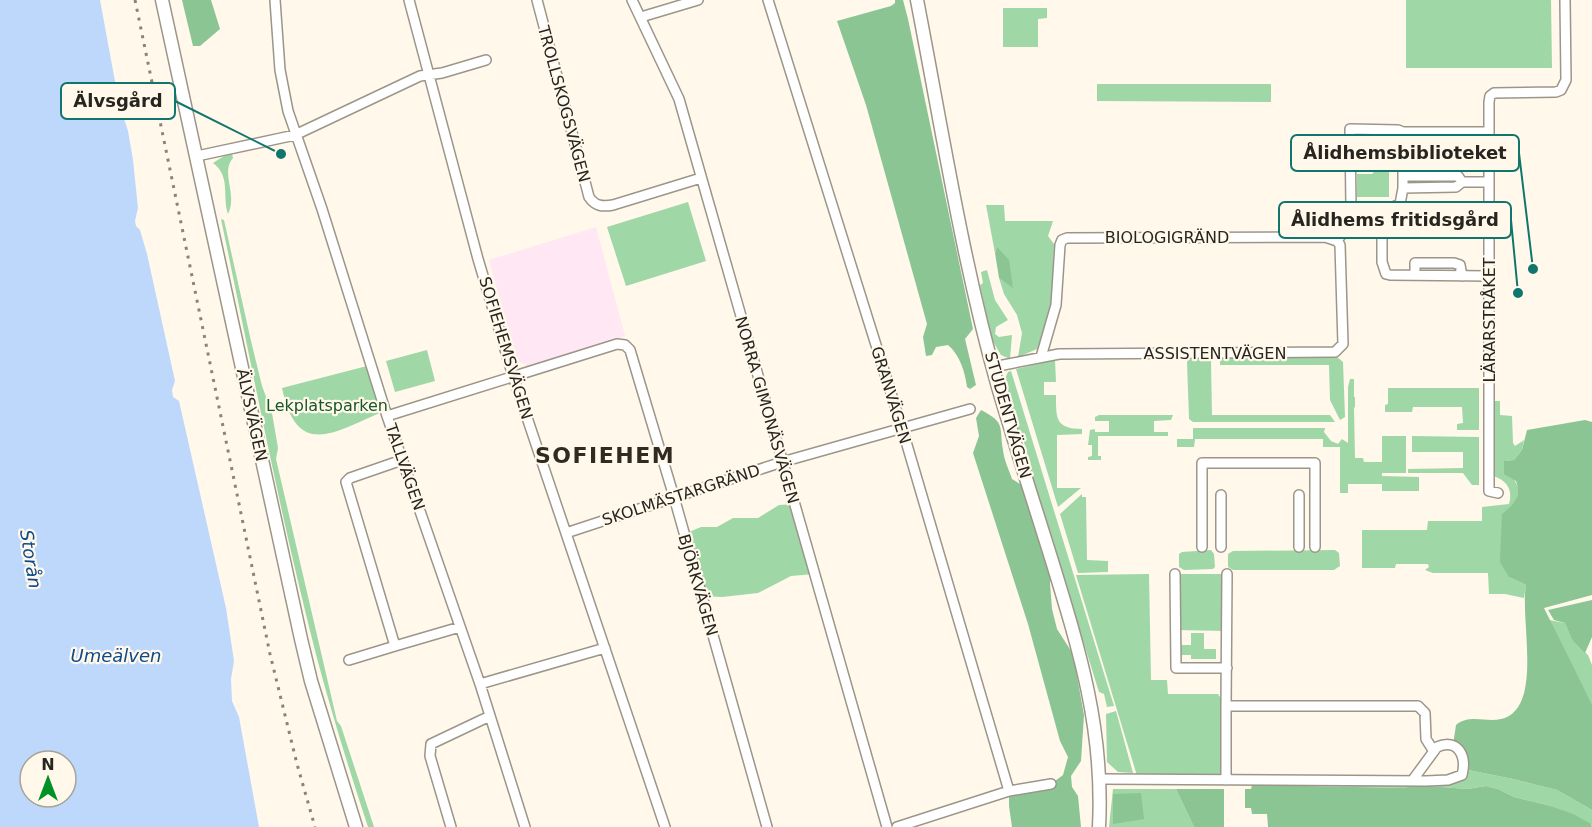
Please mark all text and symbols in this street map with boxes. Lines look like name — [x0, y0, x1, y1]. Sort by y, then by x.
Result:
street label: TROLLSKOGSVÄGEN — [534, 23, 594, 184]
callout: Älvsgård — [61, 83, 175, 119]
text: Älvsgård — [73, 90, 163, 111]
callout: Ålidhemsbiblioteket — [1291, 135, 1519, 171]
text: Ålidhemsbiblioteket — [1303, 141, 1507, 163]
callout: Ålidhems fritidsgård — [1279, 202, 1511, 238]
text: Ålidhems fritidsgård — [1291, 208, 1499, 230]
street label: BIOLOGIGRÄND — [1105, 228, 1229, 247]
street label: LÄRARSTRÅKET — [1480, 257, 1499, 383]
street label: SOFIEHEMSVÄGEN — [475, 274, 537, 422]
street label: NORRA GIMONÄSVÄGEN — [731, 314, 803, 506]
street label: GRANVÄGEN — [867, 344, 915, 446]
street label: ASSISTENTVÄGEN — [1144, 344, 1286, 363]
street label: STUDENTVÄGEN — [981, 349, 1035, 481]
street label: ÄLVSVÄGEN — [233, 367, 271, 463]
park label: Lekplatsparken — [266, 396, 388, 415]
street label: TALLVÄGEN — [381, 420, 429, 513]
district label: SOFIEHEM — [535, 443, 675, 468]
street label: SKOLMÄSTARGRÄND — [600, 460, 762, 530]
water label: Storån — [16, 528, 46, 590]
street label: BJÖRKVÄGEN — [674, 532, 722, 638]
water label: Umeälven — [71, 645, 161, 666]
north arrow — [18, 749, 78, 809]
text: N — [41, 755, 55, 774]

